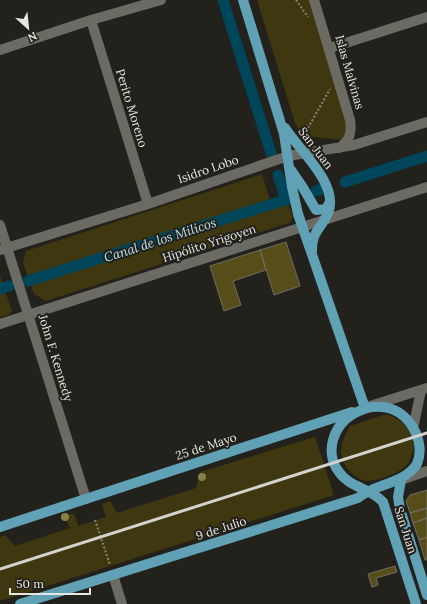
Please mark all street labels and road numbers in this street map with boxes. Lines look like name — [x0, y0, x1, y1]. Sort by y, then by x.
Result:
street label: Islas Malvinas — [332, 33, 368, 111]
street label: Perito Moreno — [113, 67, 151, 149]
street label: San Juan — [295, 124, 337, 172]
street label: Isidro Lobo — [176, 152, 240, 186]
street label: Hipólito Yrigoyen — [160, 221, 258, 265]
street label: John F. Kennedy — [35, 312, 77, 404]
street label: 25 de Mayo — [174, 429, 238, 463]
street label: San Juan — [391, 505, 421, 555]
street label: 9 de Julio — [194, 513, 248, 543]

